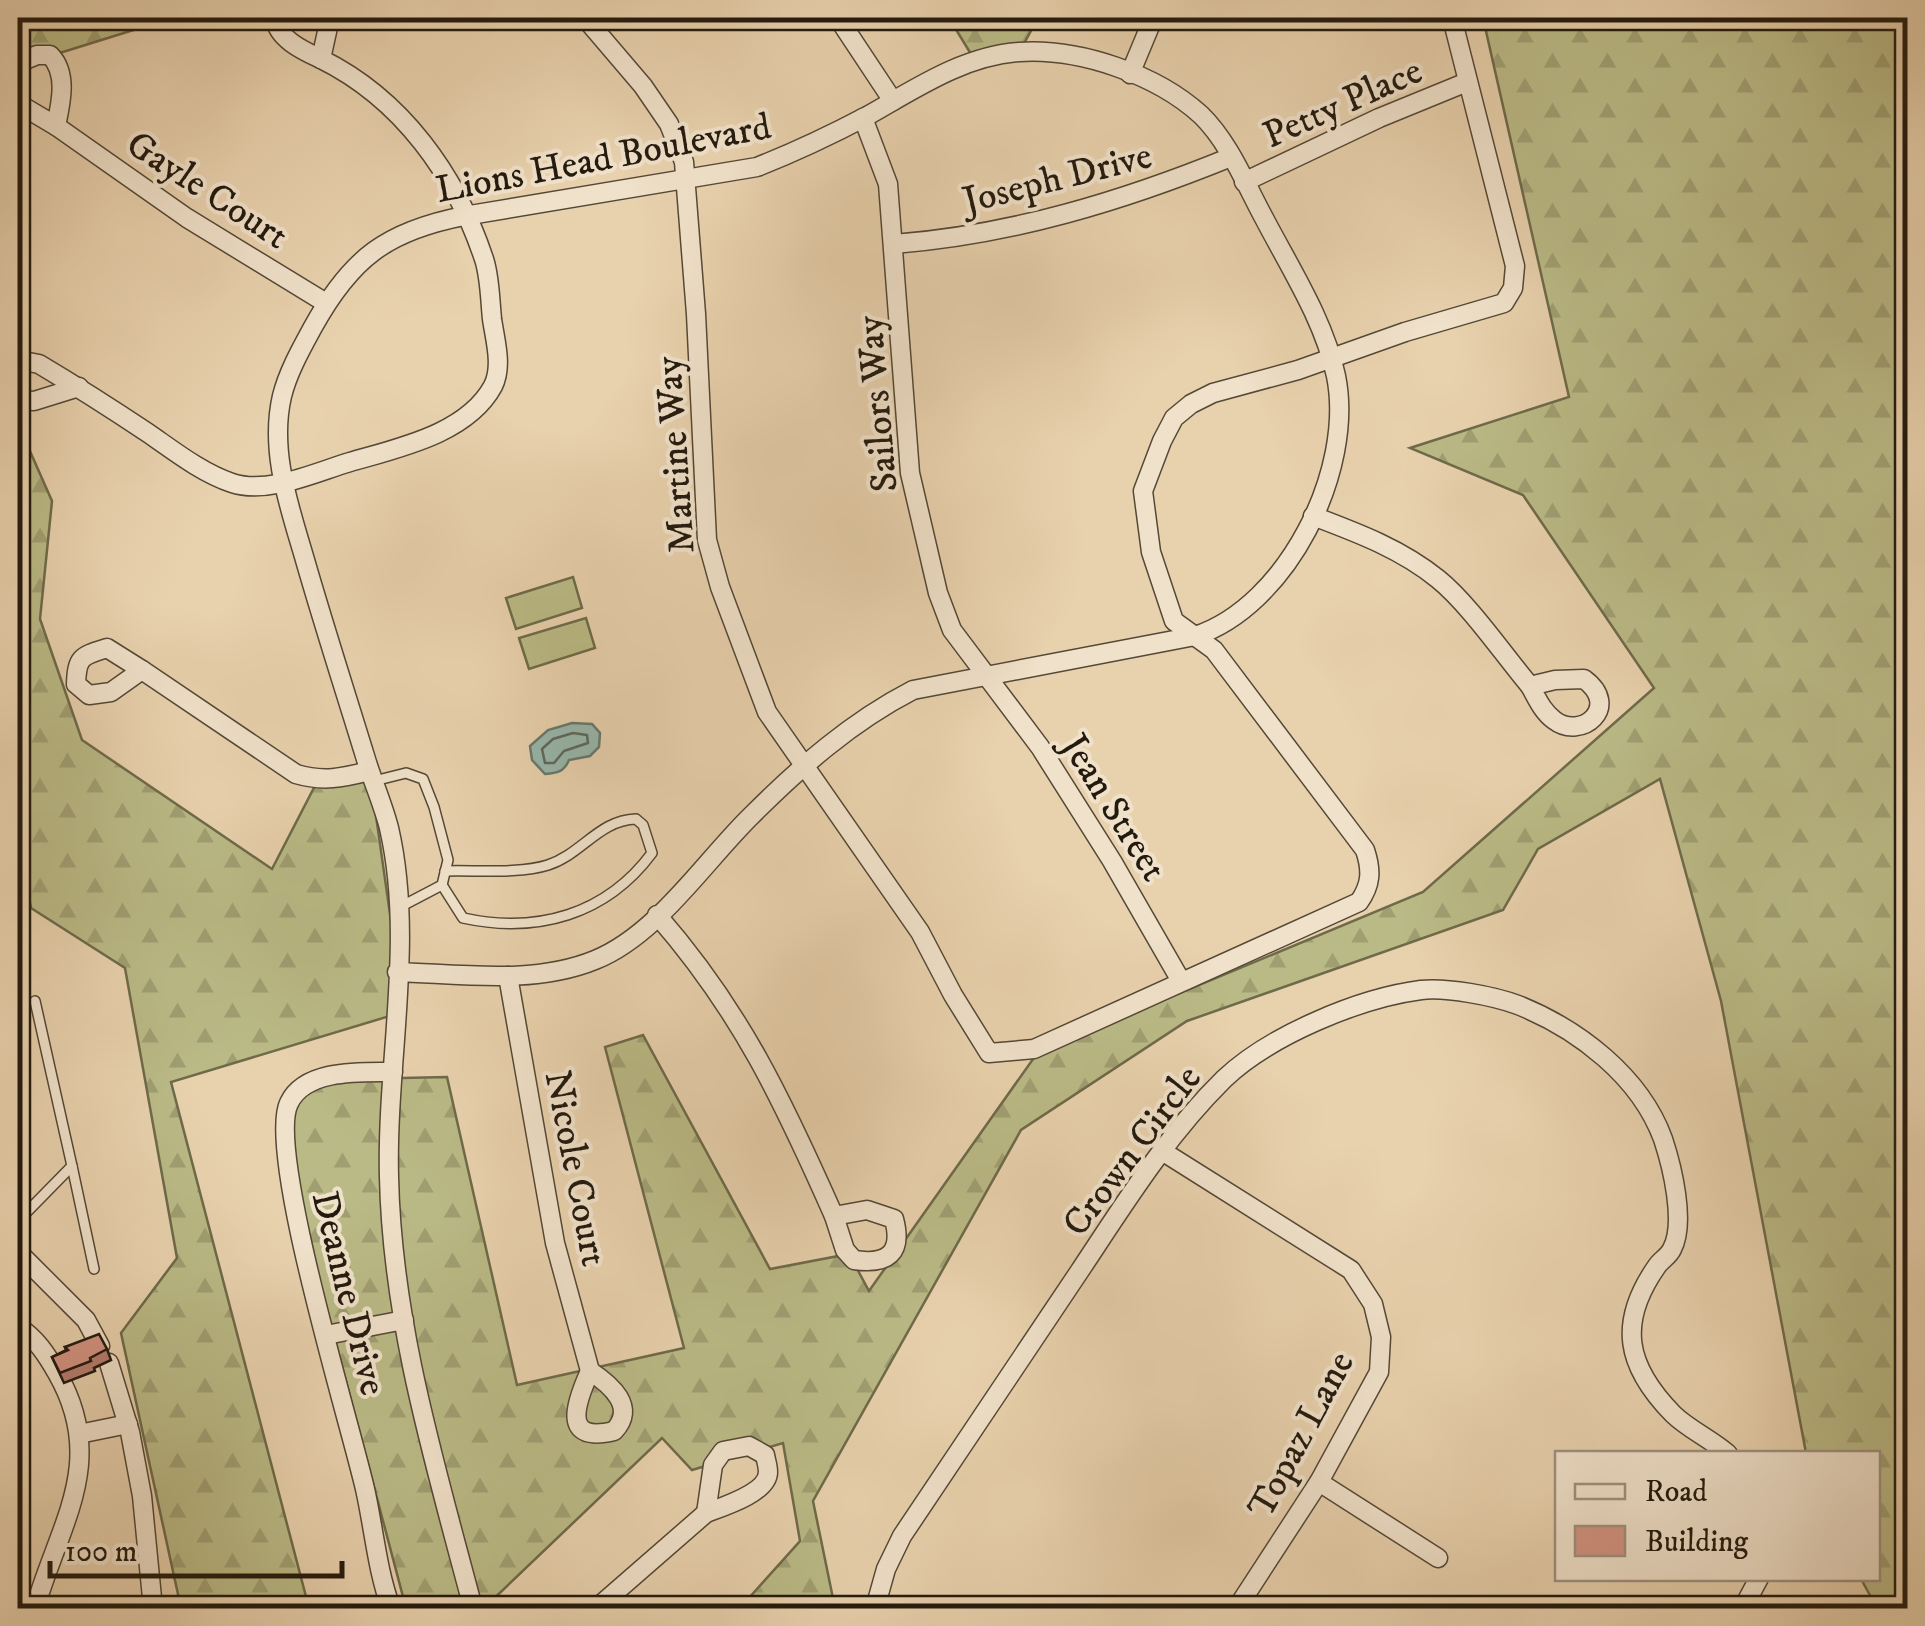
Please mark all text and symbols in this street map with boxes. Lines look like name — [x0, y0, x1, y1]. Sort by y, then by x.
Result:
street label: Petty Place — [1256, 47, 1430, 160]
street label: Lions Head Boulevard — [432, 103, 775, 215]
street label: Gayle Court — [117, 121, 297, 261]
street label: Joseph Drive — [955, 132, 1157, 226]
street label: Sailors Way — [846, 313, 910, 494]
street label: Martine Way — [645, 354, 707, 555]
street label: Jean Street — [1048, 723, 1177, 890]
street label: Crown Circle — [1053, 1056, 1213, 1246]
street label: Nicole Court — [533, 1066, 618, 1270]
street label: Deanne Drive — [300, 1187, 397, 1400]
street label: Topaz Lane — [1238, 1343, 1366, 1527]
legend — [1555, 1451, 1880, 1581]
text: Road — [1645, 1474, 1707, 1511]
scale bar — [50, 1516, 342, 1578]
text: Building — [1645, 1524, 1749, 1561]
text: 100 m — [65, 1534, 137, 1571]

